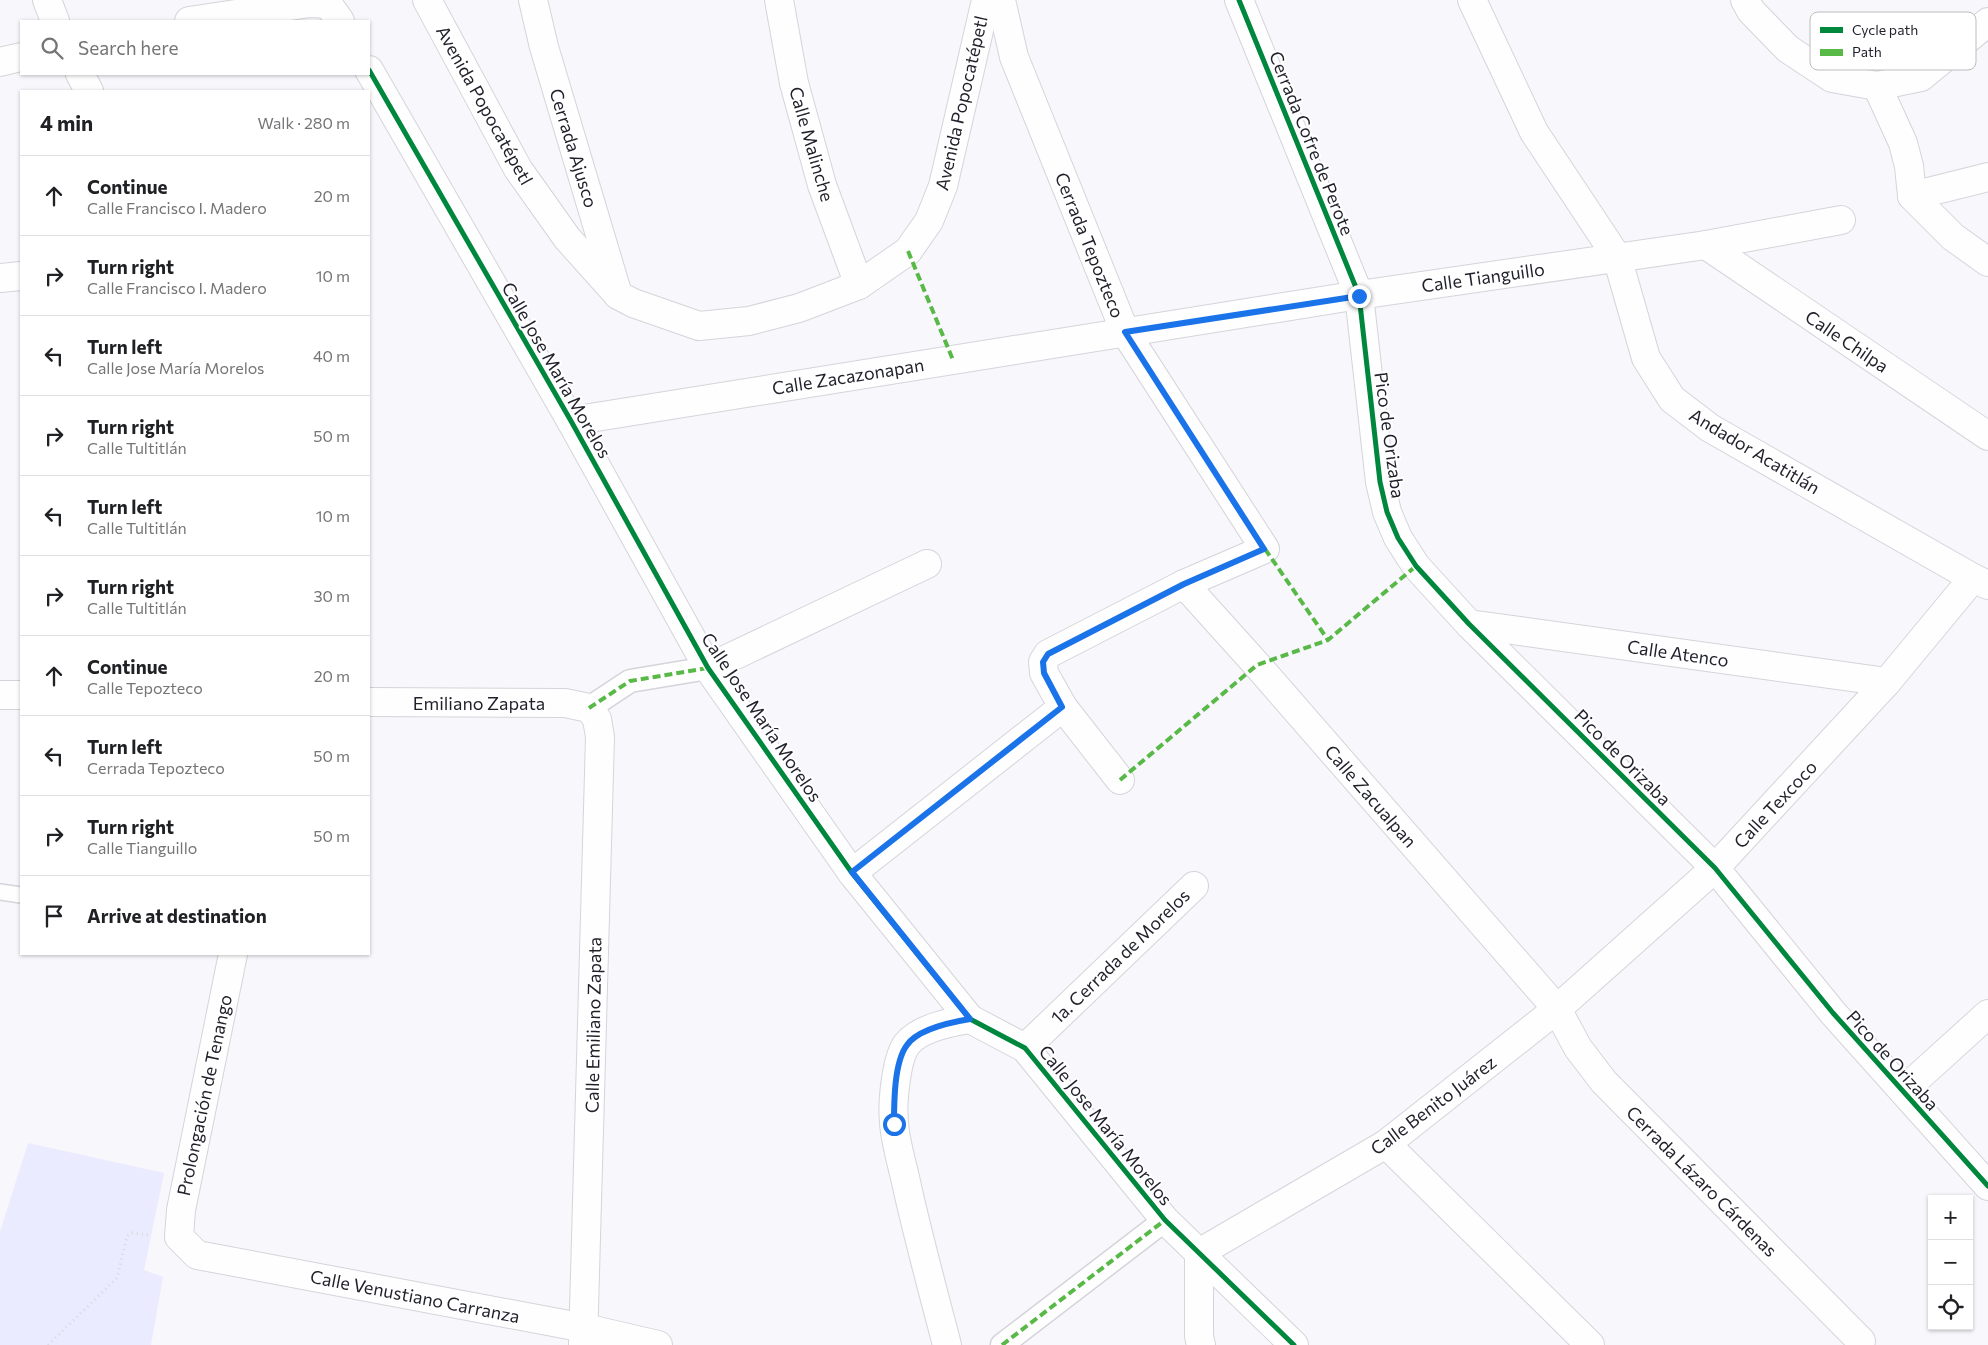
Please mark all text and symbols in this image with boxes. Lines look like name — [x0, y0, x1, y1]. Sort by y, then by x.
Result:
legend — [1810, 12, 1976, 70]
street label: Avenida Popocatépetl — [930, 14, 992, 192]
search box — [20, 20, 370, 75]
text: Cycle path — [1852, 21, 1918, 38]
street label: Avenida Popocatépetl — [432, 22, 538, 188]
icon: search — [38, 34, 66, 62]
text: Search here — [78, 36, 178, 59]
text: Path — [1852, 43, 1882, 60]
street label: Cerrada Cofre de Perote — [1265, 48, 1359, 238]
street label: Calle Malinche — [785, 84, 839, 204]
street label: Cerrada Ajusco — [545, 86, 603, 210]
text: 4 min — [40, 110, 93, 135]
text: Walk · 280 m — [258, 113, 350, 132]
street label: Cerrada Tepozteco — [1051, 169, 1129, 321]
text: Continue — [87, 175, 167, 198]
icon: ahead — [40, 182, 68, 210]
text: 20 m — [314, 186, 350, 205]
text: Calle Francisco I. Madero — [87, 198, 267, 217]
text: Turn right — [87, 255, 174, 278]
street label: Calle Tianguillo — [1420, 257, 1546, 297]
icon: right — [40, 262, 68, 290]
text: 10 m — [316, 266, 350, 285]
text: Calle Francisco I. Madero — [87, 278, 267, 297]
street label: Calle Jose María Morelos — [498, 278, 616, 462]
route end — [1348, 285, 1371, 308]
street label: Calle Chilpa — [1801, 305, 1893, 377]
text: Turn left — [87, 335, 162, 358]
icon: left — [40, 342, 68, 370]
text: 40 m — [313, 346, 350, 365]
street label: Calle Zacazonapan — [771, 353, 925, 399]
text: Calle Jose María Morelos — [87, 358, 264, 377]
street label: Pico de Orizaba — [1370, 370, 1410, 500]
street label: Andador Acatitlán — [1686, 403, 1824, 499]
text: Turn right — [87, 415, 174, 438]
icon: right — [40, 422, 68, 450]
text: 50 m — [313, 426, 350, 445]
text: Calle Tultitlán — [87, 438, 187, 457]
text: Turn left — [87, 495, 162, 518]
icon: left — [40, 502, 68, 530]
text: 10 m — [316, 506, 350, 525]
text: Calle Tultitlán — [87, 518, 187, 537]
text: Turn right — [87, 575, 174, 598]
icon: right — [40, 582, 68, 610]
text: 30 m — [313, 586, 350, 605]
text: Calle Tultitlán — [87, 598, 187, 617]
street label: Calle Jose María Morelos — [697, 628, 827, 806]
street label: Calle Atenco — [1626, 635, 1730, 671]
text: Continue — [87, 655, 167, 678]
icon: ahead — [40, 662, 68, 690]
text: 20 m — [314, 666, 350, 685]
text: Calle Tepozteco — [87, 678, 203, 697]
street label: Emiliano Zapata — [413, 692, 545, 714]
street label: Pico de Orizaba — [1570, 704, 1676, 810]
text: Turn left — [87, 735, 162, 758]
street label: Calle Zacualpan — [1320, 740, 1422, 852]
icon: left — [40, 742, 68, 770]
text: 50 m — [313, 746, 350, 765]
street label: Calle Texcoco — [1729, 756, 1821, 852]
text: Cerrada Tepozteco — [87, 758, 225, 777]
text: Turn right — [87, 815, 174, 838]
icon: right — [40, 822, 68, 850]
text: 50 m — [313, 826, 350, 845]
text: Calle Tianguillo — [87, 838, 197, 857]
street label: 1a. Cerrada de Morelos — [1046, 884, 1194, 1028]
icon: arrive — [40, 902, 68, 930]
text: Arrive at destination — [87, 904, 267, 927]
street label: Calle Emiliano Zapata — [580, 937, 606, 1113]
street label: Prolongación de Tenango — [172, 992, 236, 1198]
street label: Pico de Orizaba — [1842, 1005, 1944, 1115]
street label: Calle Jose María Morelos — [1035, 1041, 1177, 1209]
street label: Calle Benito Juárez — [1366, 1051, 1500, 1159]
street label: Cerrada Lázaro Cárdenas — [1622, 1101, 1782, 1261]
route start — [883, 1113, 906, 1136]
map controls — [1928, 1195, 1973, 1330]
button: + — [1928, 1195, 1973, 1240]
button: − — [1928, 1240, 1973, 1285]
street label: Calle Venustiano Carranza — [308, 1265, 522, 1327]
button: locate — [1928, 1285, 1973, 1330]

